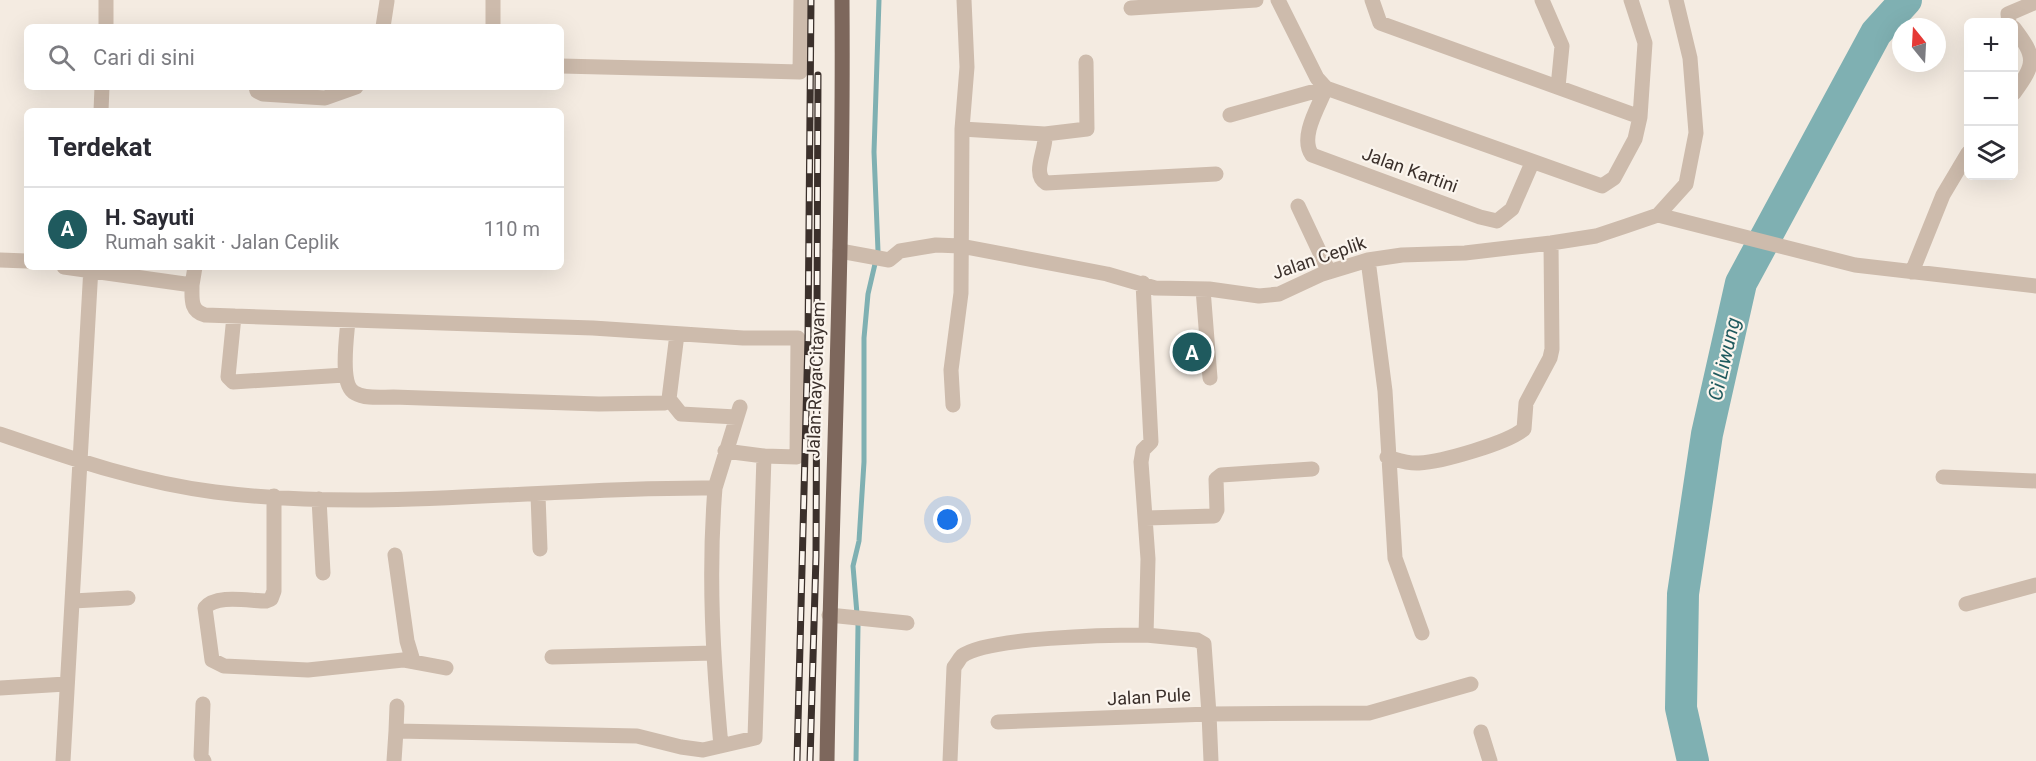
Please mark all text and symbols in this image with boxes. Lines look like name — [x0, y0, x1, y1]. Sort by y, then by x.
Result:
north arrow — [1892, 18, 1946, 72]
map controls — [1964, 18, 2018, 180]
button: + — [1964, 18, 2018, 72]
search box — [24, 24, 564, 90]
icon: search — [45, 41, 78, 74]
text: Cari di sini — [93, 45, 195, 70]
button: − — [1964, 72, 2018, 126]
button: layers — [1964, 126, 2018, 180]
text: Terdekat — [48, 132, 152, 162]
street label: Jalan Kartini — [1359, 142, 1461, 197]
text: H. Sayuti — [105, 205, 194, 230]
text: A — [61, 217, 74, 241]
text: 110 m — [484, 217, 540, 241]
text: Rumah sakit · Jalan Ceplik — [105, 230, 339, 254]
street label: Jalan Ceplik — [1269, 231, 1369, 283]
street label: Jalan Raya Citayam — [802, 301, 829, 459]
water label: Ci Liwung — [1703, 315, 1745, 403]
pin: A — [1172, 330, 1212, 374]
your location — [933, 505, 962, 534]
street label: Jalan Pule — [1107, 684, 1191, 709]

